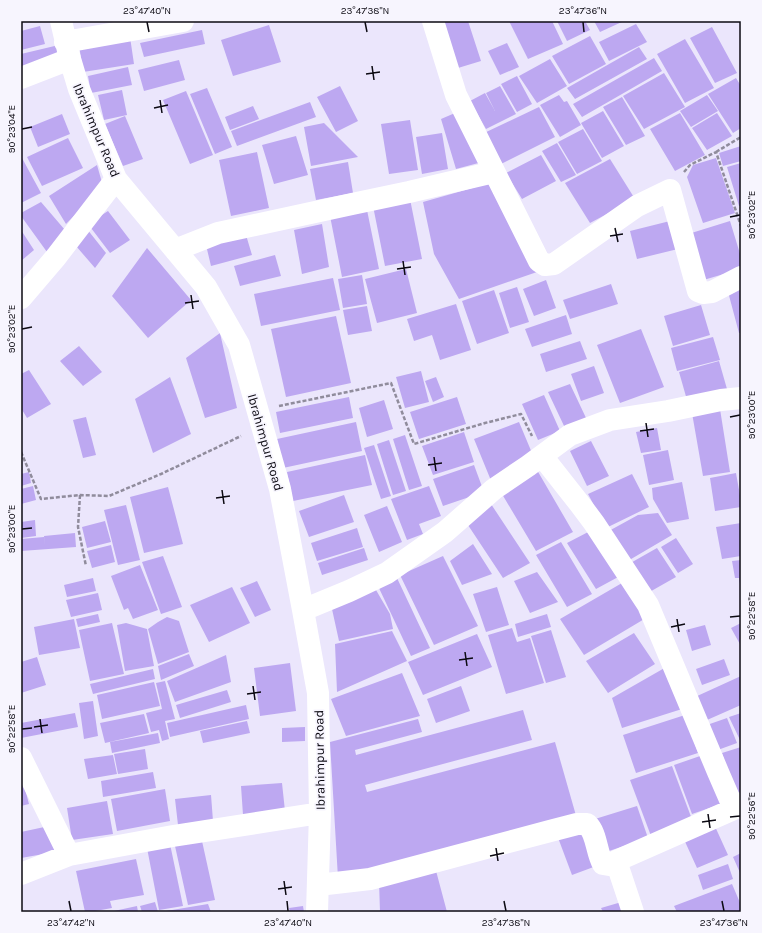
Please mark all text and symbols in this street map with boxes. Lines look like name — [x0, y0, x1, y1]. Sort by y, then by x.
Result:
text: 23°47'40"N — [123, 5, 171, 17]
text: 23°47'38"N — [341, 5, 389, 17]
text: 23°47'36"N — [559, 5, 607, 17]
street label: Ibrahimpur Road — [70, 81, 123, 179]
text: 90°23'04"E — [6, 105, 18, 153]
text: 90°23'02"E — [746, 191, 758, 239]
text: 90°23'02"E — [6, 305, 18, 353]
text: 90°23'00"E — [746, 391, 758, 439]
street label: Ibrahimpur Road — [244, 392, 287, 492]
text: 90°23'00"E — [6, 505, 18, 553]
text: 90°22'58"E — [746, 592, 758, 640]
text: 90°22'58"E — [6, 705, 18, 753]
street label: Ibrahimpur Road — [311, 710, 328, 810]
text: 90°22'56"E — [746, 792, 758, 840]
text: 23°47'42"N — [47, 917, 95, 929]
text: 23°47'40"N — [264, 917, 312, 929]
text: 23°47'38"N — [482, 917, 530, 929]
text: 23°47'36"N — [700, 917, 748, 929]

